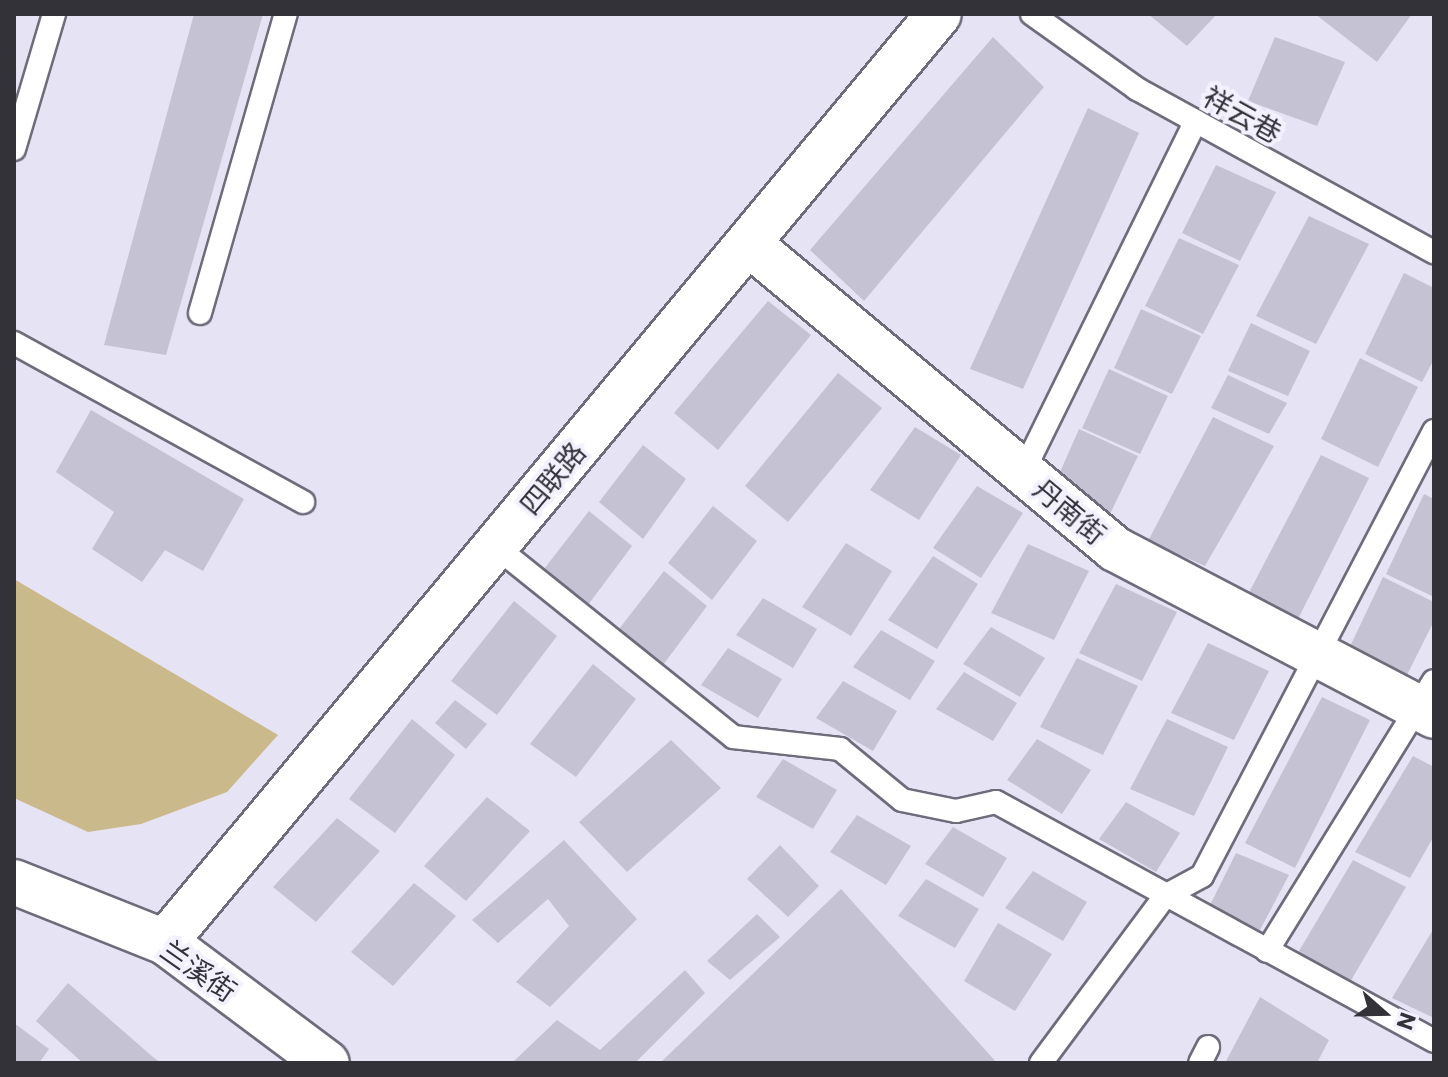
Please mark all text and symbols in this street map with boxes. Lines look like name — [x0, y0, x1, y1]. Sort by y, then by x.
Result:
street label: 祥云巷 — [1198, 79, 1288, 149]
street label: 四联路 — [512, 435, 592, 521]
street label: 丹南街 — [1027, 471, 1113, 551]
street label: 兰溪街 — [155, 932, 243, 1008]
north arrow — [1344, 973, 1424, 1053]
text: N — [1392, 1009, 1423, 1034]

